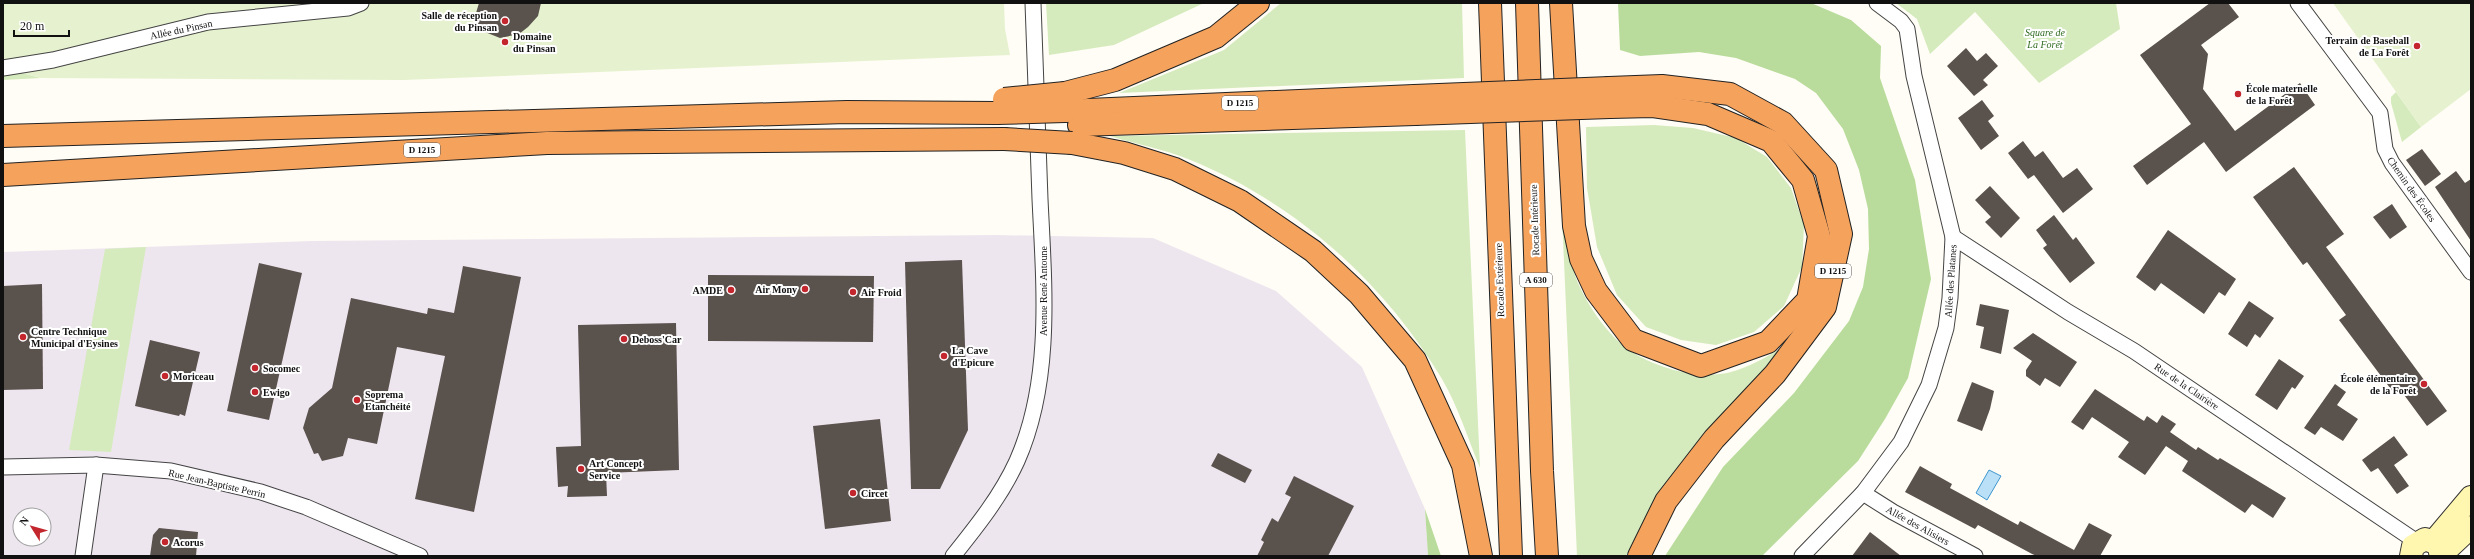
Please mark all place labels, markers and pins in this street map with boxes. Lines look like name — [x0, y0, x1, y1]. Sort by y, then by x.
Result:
place label: Salle de réception du Pinsan — [421, 10, 497, 33]
marker: Salle de réception du Pinsan — [500, 16, 510, 26]
place label: Domaine du Pinsan — [513, 31, 556, 54]
place label: Terrain de Baseball de La Forêt — [2325, 35, 2410, 58]
marker: Domaine du Pinsan — [500, 37, 510, 47]
marker: Terrain de Baseball de La Forêt — [2412, 41, 2422, 51]
place label: École maternelle de la Forêt — [2246, 83, 2318, 106]
marker: École maternelle de la Forêt — [2233, 89, 2243, 99]
place label: Air Mony — [755, 284, 797, 295]
marker: Air Mony — [800, 284, 810, 294]
place label: AMDE — [692, 285, 723, 296]
marker: AMDE — [726, 285, 736, 295]
marker: Air Froid — [848, 287, 858, 297]
place label: Air Froid — [861, 287, 902, 298]
place label: Centre Technique Municipal d'Eysines — [31, 326, 118, 349]
marker: Centre Technique Municipal d'Eysines — [18, 332, 28, 342]
marker: Deboss'Car — [619, 334, 629, 344]
place label: Deboss'Car — [632, 334, 682, 345]
place label: La Cave d'Epicure — [952, 345, 995, 368]
marker: La Cave d'Epicure — [939, 351, 949, 361]
marker: Socomec — [250, 363, 260, 373]
place label: Socomec — [263, 363, 301, 374]
marker: Moriceau — [160, 371, 170, 381]
place label: Moriceau — [173, 371, 215, 382]
place label: École élémentaire de la Forêt — [2340, 373, 2417, 396]
marker: École élémentaire de la Forêt — [2419, 379, 2429, 389]
marker: Ewigo — [250, 387, 260, 397]
place label: Ewigo — [263, 387, 290, 398]
place label: Soprema Etanchéité — [365, 389, 411, 412]
marker: Soprema Etanchéité — [352, 395, 362, 405]
place label: Art Concept Service — [589, 458, 643, 481]
marker: Art Concept Service — [576, 464, 586, 474]
marker: Circet — [848, 488, 858, 498]
place label: Circet — [861, 488, 888, 499]
marker: Acorus — [160, 537, 170, 547]
place label: Acorus — [173, 537, 204, 548]

